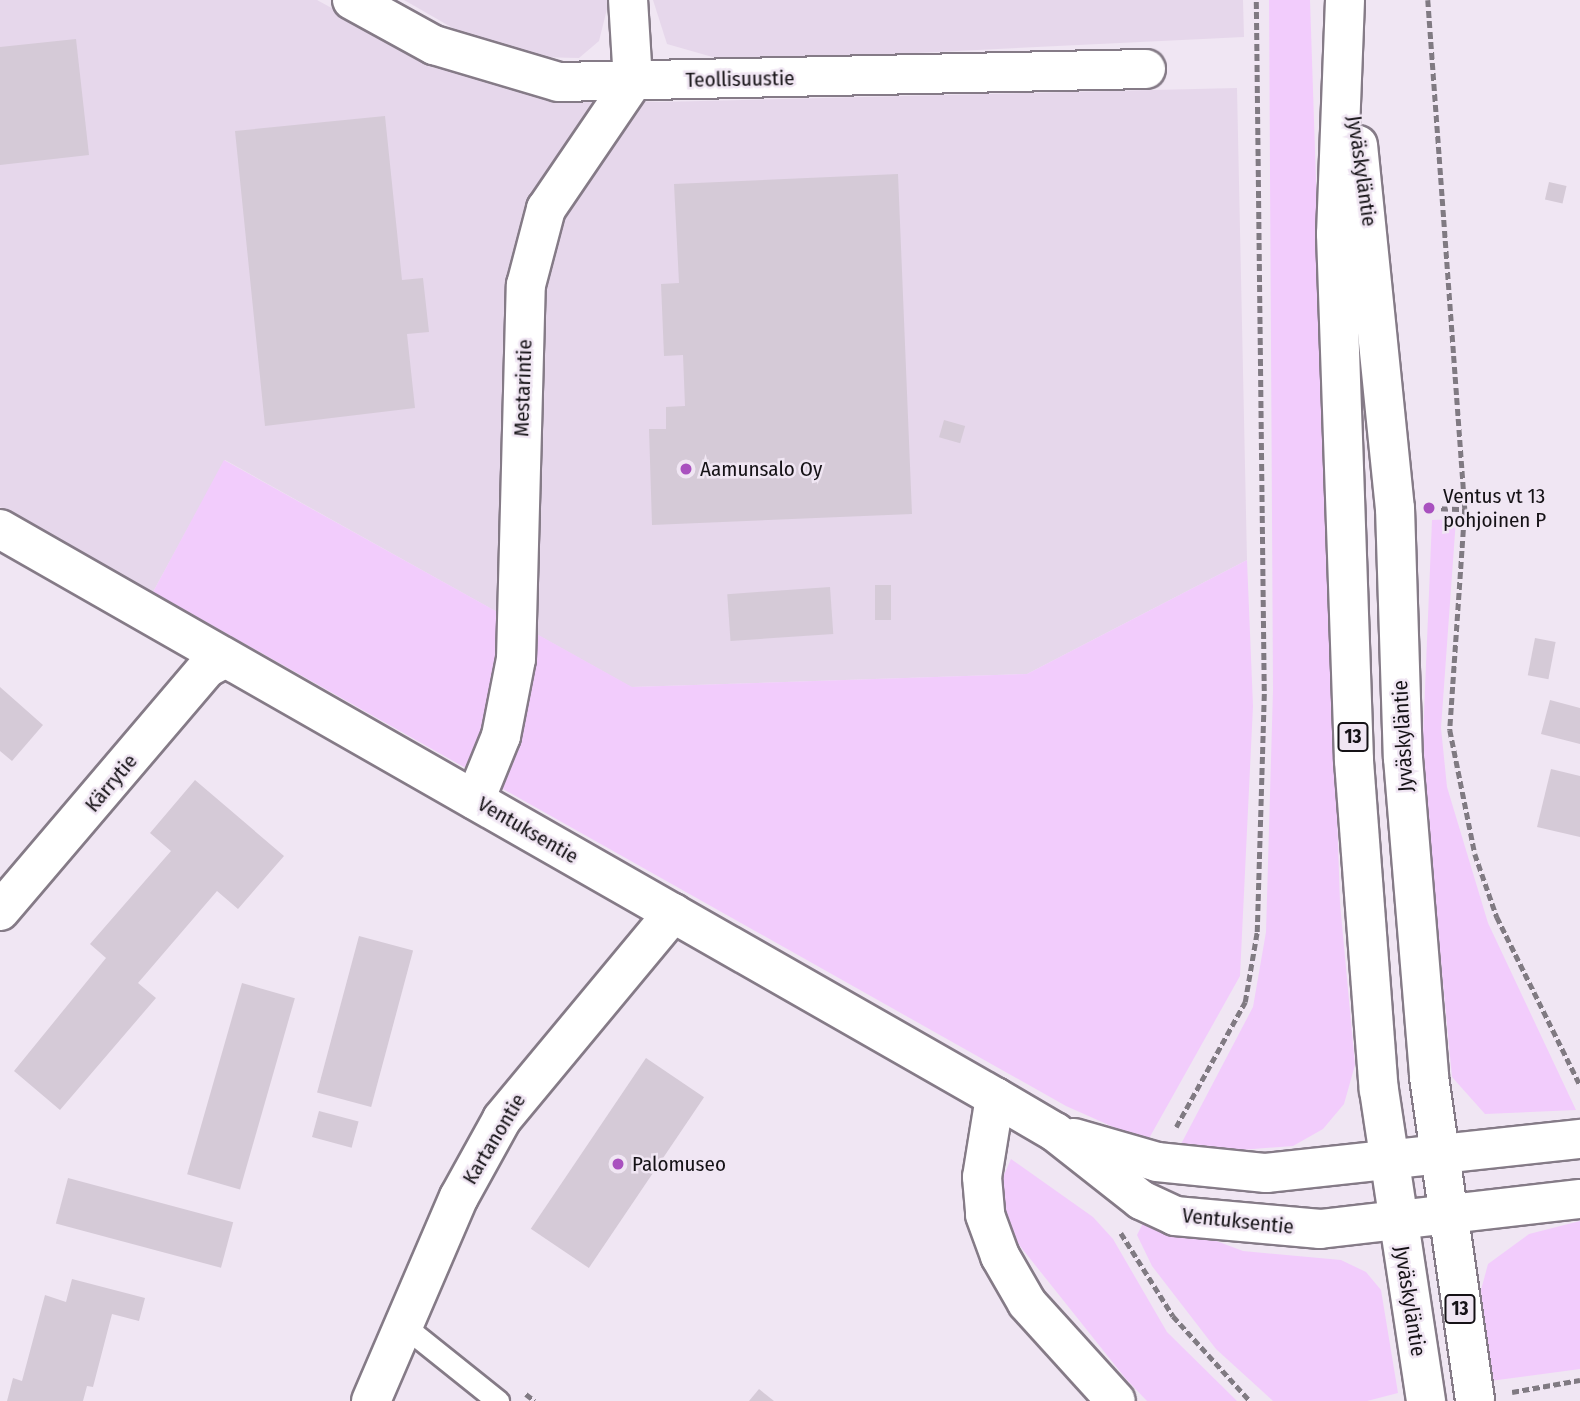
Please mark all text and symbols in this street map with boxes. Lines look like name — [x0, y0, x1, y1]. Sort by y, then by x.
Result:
street label: Teollisuustie — [685, 65, 795, 93]
street label: Jyväskyläntie — [1342, 114, 1382, 228]
street label: Mestarintie — [509, 339, 537, 437]
place label: Aamunsalo Oy — [700, 456, 822, 482]
marker: Aamunsalo Oy — [678, 461, 694, 477]
place label: Ventus vt 13 pohjoinen P — [1443, 483, 1546, 533]
marker: Ventus vt 13 pohjoinen P — [1421, 500, 1437, 516]
street label: Jyväskyläntie — [1387, 680, 1419, 792]
road number: 13 — [1337, 722, 1369, 752]
street label: Kärrytie — [80, 749, 142, 817]
street label: Ventuksentie — [473, 791, 583, 869]
street label: Kartanontie — [457, 1089, 531, 1189]
place label: Palomuseo — [632, 1151, 726, 1177]
marker: Palomuseo — [610, 1156, 626, 1172]
street label: Ventuksentie — [1181, 1203, 1295, 1239]
street label: Jyväskyläntie — [1389, 1244, 1431, 1358]
road number: 13 — [1444, 1294, 1476, 1324]

